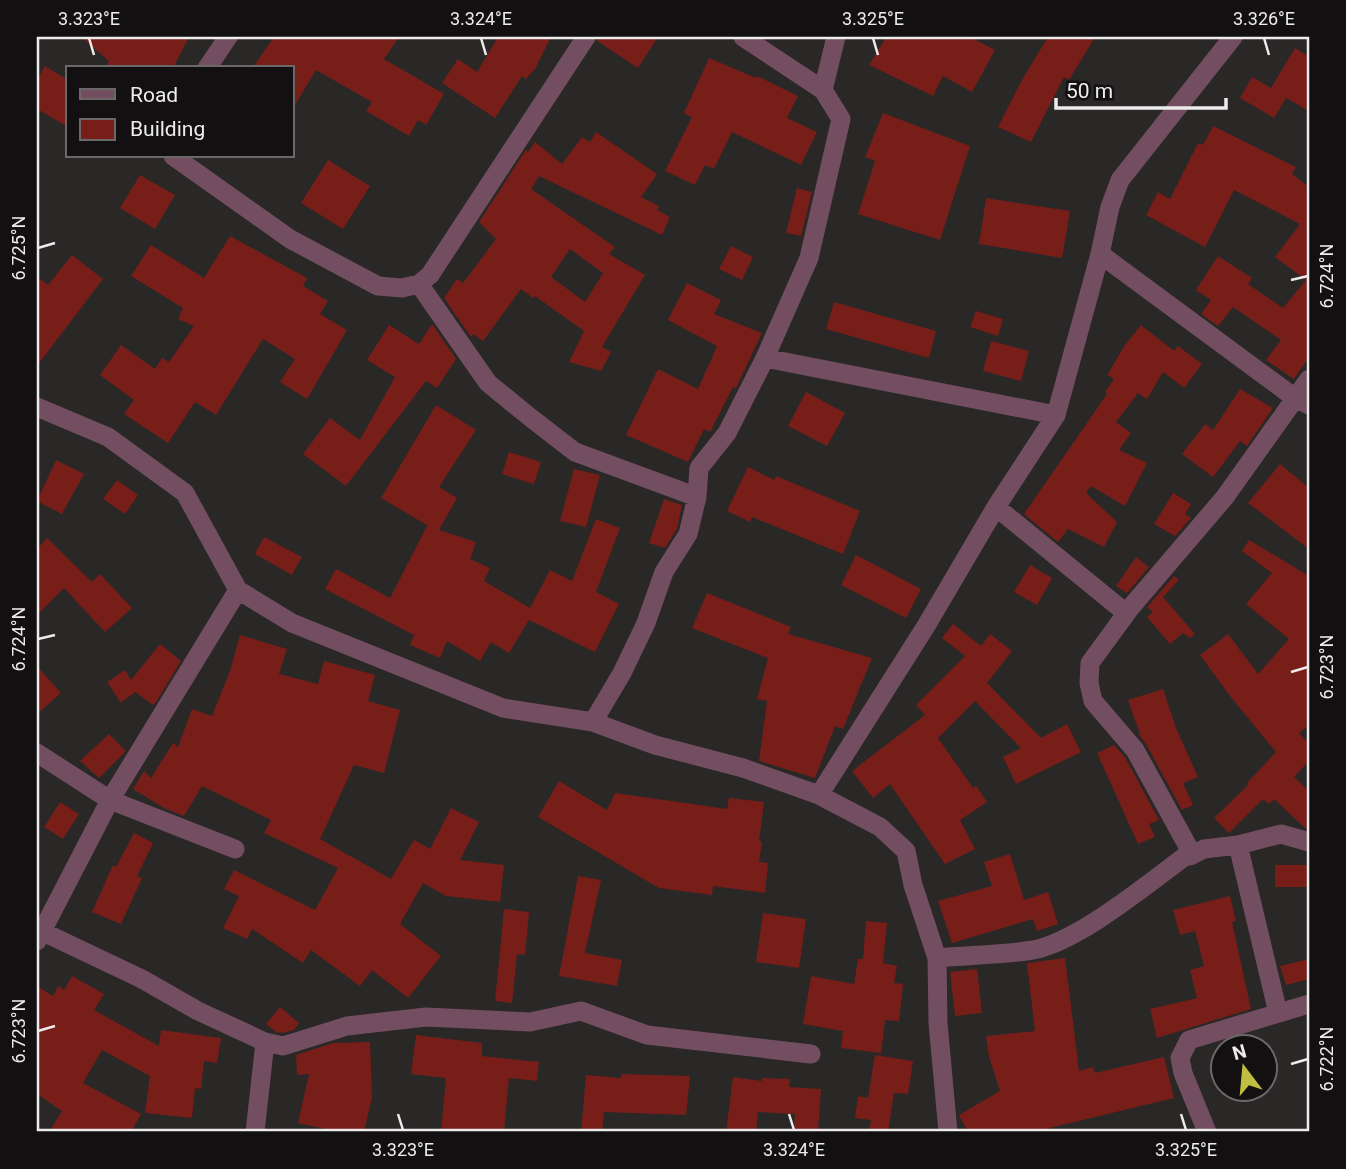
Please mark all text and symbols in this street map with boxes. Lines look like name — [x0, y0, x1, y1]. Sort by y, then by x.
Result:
text: 3.323°E — [58, 8, 120, 29]
text: 3.324°E — [450, 8, 512, 29]
text: 3.325°E — [842, 8, 904, 29]
text: 3.326°E — [1233, 8, 1295, 29]
legend — [66, 66, 294, 158]
scale bar — [1056, 66, 1225, 110]
text: 50 m — [1066, 79, 1113, 103]
text: Road — [130, 83, 178, 107]
text: Building — [130, 117, 205, 141]
text: 6.725°N — [8, 216, 29, 280]
text: 6.724°N — [1316, 244, 1337, 308]
text: 6.724°N — [8, 607, 29, 671]
text: 6.723°N — [1316, 635, 1337, 699]
text: 6.723°N — [8, 999, 29, 1063]
text: 6.722°N — [1316, 1027, 1337, 1091]
north arrow — [1210, 1032, 1280, 1102]
text: N — [1230, 1039, 1249, 1065]
text: 3.323°E — [372, 1139, 434, 1160]
text: 3.324°E — [763, 1139, 825, 1160]
text: 3.325°E — [1155, 1139, 1217, 1160]

